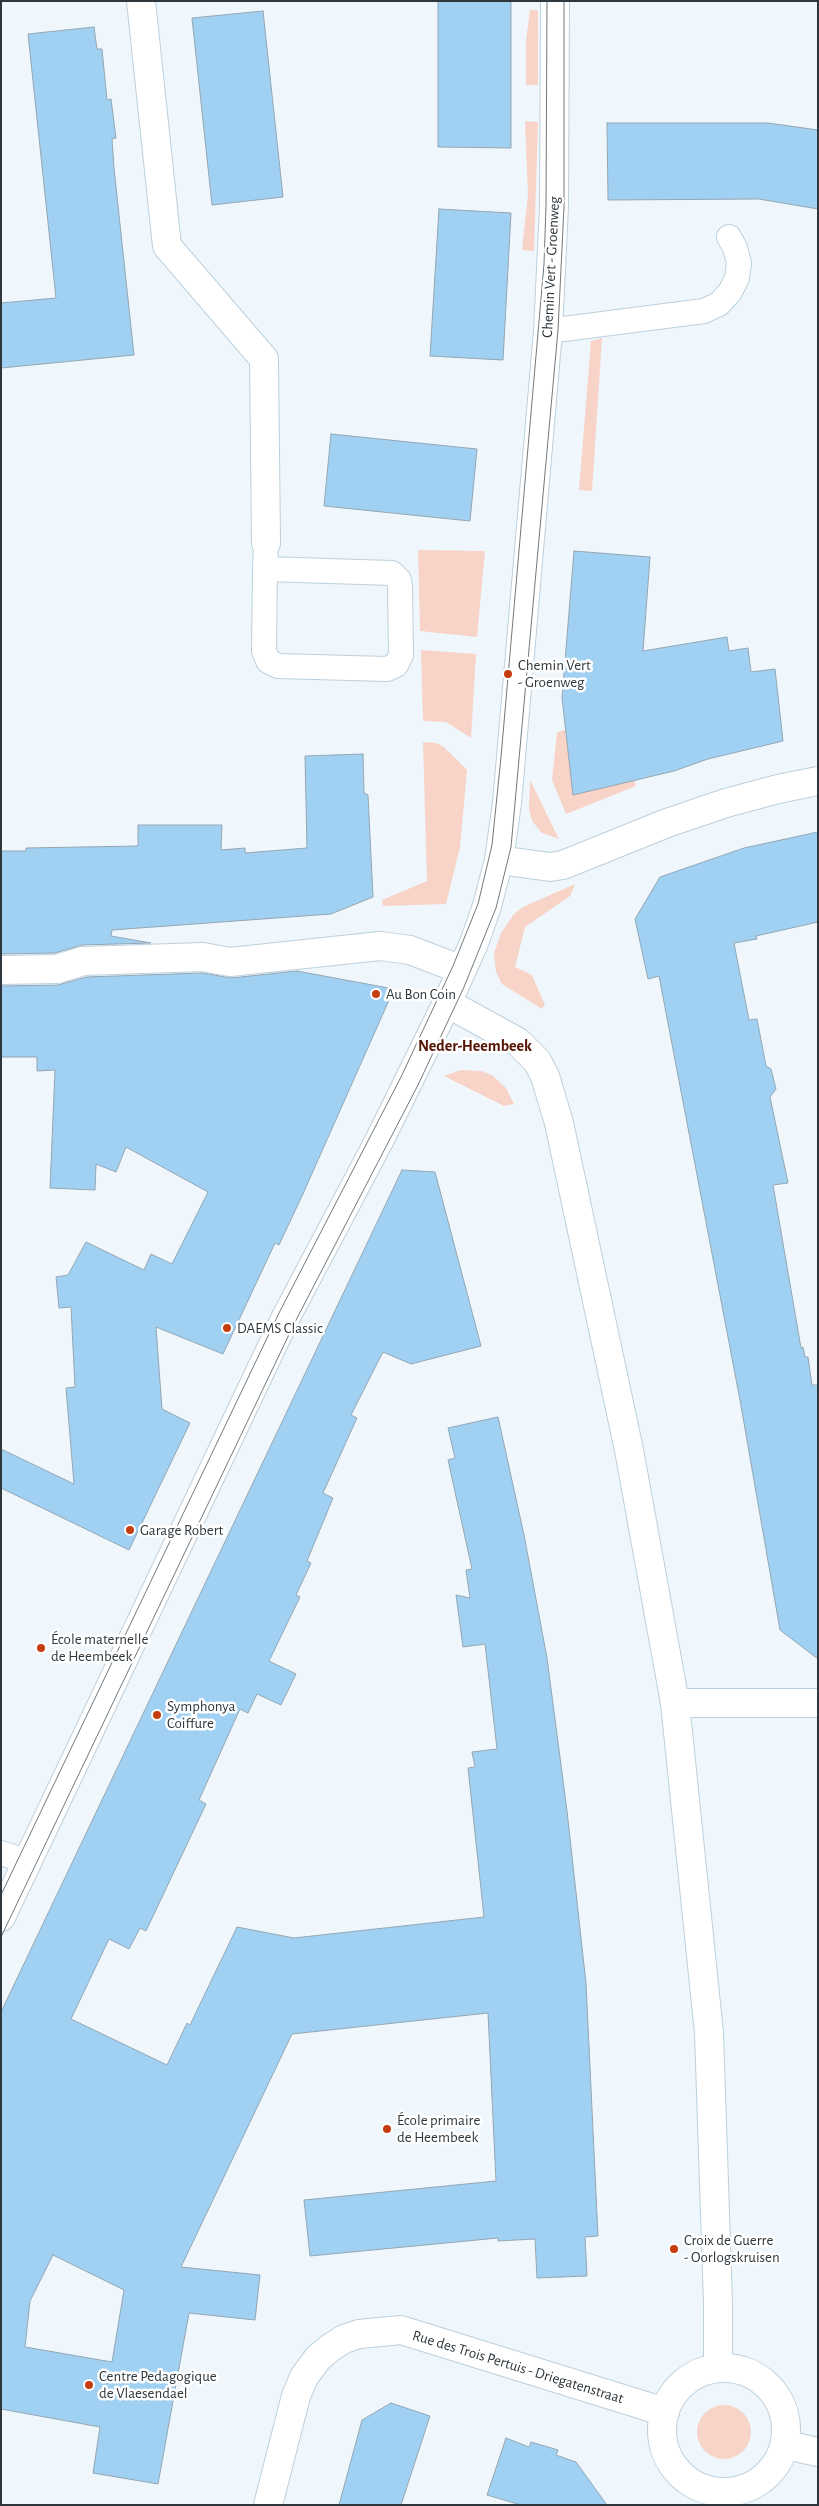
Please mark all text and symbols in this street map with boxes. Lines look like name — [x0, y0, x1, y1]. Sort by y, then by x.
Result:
street label: Chemin Vert - Groenweg — [538, 196, 564, 338]
place label: Chemin Vert - Groenweg — [518, 656, 591, 691]
marker: Chemin Vert - Groenweg — [502, 668, 514, 680]
place label: Au Bon Coin — [386, 985, 456, 1003]
marker: Au Bon Coin — [370, 988, 382, 1000]
district label: Neder-Heembeek — [418, 1036, 532, 1056]
place label: DAEMS Classic — [237, 1319, 323, 1337]
marker: DAEMS Classic — [221, 1322, 233, 1334]
place label: Garage Robert — [140, 1521, 223, 1539]
marker: Garage Robert — [124, 1524, 136, 1536]
place label: École maternelle de Heembeek — [51, 1630, 148, 1665]
marker: École maternelle de Heembeek — [35, 1642, 47, 1654]
place label: Symphonya Coiffure — [167, 1697, 235, 1732]
marker: Symphonya Coiffure — [151, 1709, 163, 1721]
place label: École primaire de Heembeek — [397, 2111, 480, 2146]
marker: École primaire de Heembeek — [381, 2123, 393, 2135]
place label: Croix de Guerre - Oorlogskruisen — [684, 2231, 780, 2266]
marker: Croix de Guerre - Oorlogskruisen — [668, 2243, 680, 2255]
street label: Rue des Trois Pertuis - Driegatenstraat — [410, 2326, 626, 2408]
place label: Centre Pedagogique de Vlaesendael — [99, 2367, 217, 2402]
marker: Centre Pedagogique de Vlaesendael — [83, 2379, 95, 2391]

